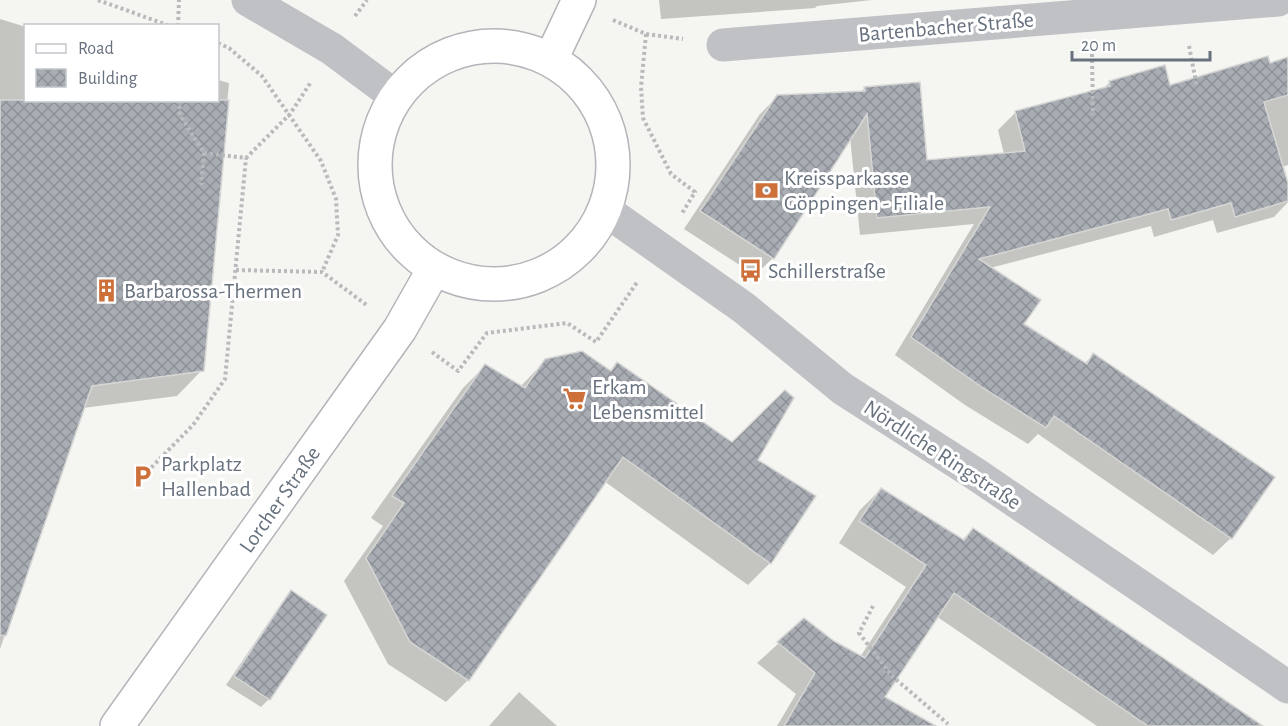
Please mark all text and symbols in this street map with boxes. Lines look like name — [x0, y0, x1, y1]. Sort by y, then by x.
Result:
street label: Bartenbacher Straße — [857, 8, 1035, 46]
legend — [24, 24, 219, 102]
scale bar — [1072, 24, 1210, 62]
text: 20 m — [1081, 37, 1116, 55]
text: Road — [78, 40, 114, 58]
text: Building — [78, 70, 138, 88]
place label: Kreissparkasse Göppingen - Filiale — [784, 167, 944, 214]
bank icon: Kreissparkasse Göppingen - Filiale — [753, 177, 779, 203]
bus stop icon: Schillerstraße — [737, 257, 763, 283]
place label: Schillerstraße — [768, 260, 886, 282]
building icon: Barbarossa-Thermen — [93, 277, 119, 303]
place label: Barbarossa-Thermen — [124, 280, 302, 302]
place label: Erkam Lebensmittel — [592, 376, 704, 423]
supermarket icon: Erkam Lebensmittel — [561, 386, 587, 412]
street label: Nördliche Ringstraße — [860, 396, 1025, 514]
street label: Lorcher Straße — [235, 442, 324, 557]
place label: Parkplatz Hallenbad — [161, 453, 251, 500]
parking icon: Parkplatz Hallenbad — [130, 463, 156, 489]

